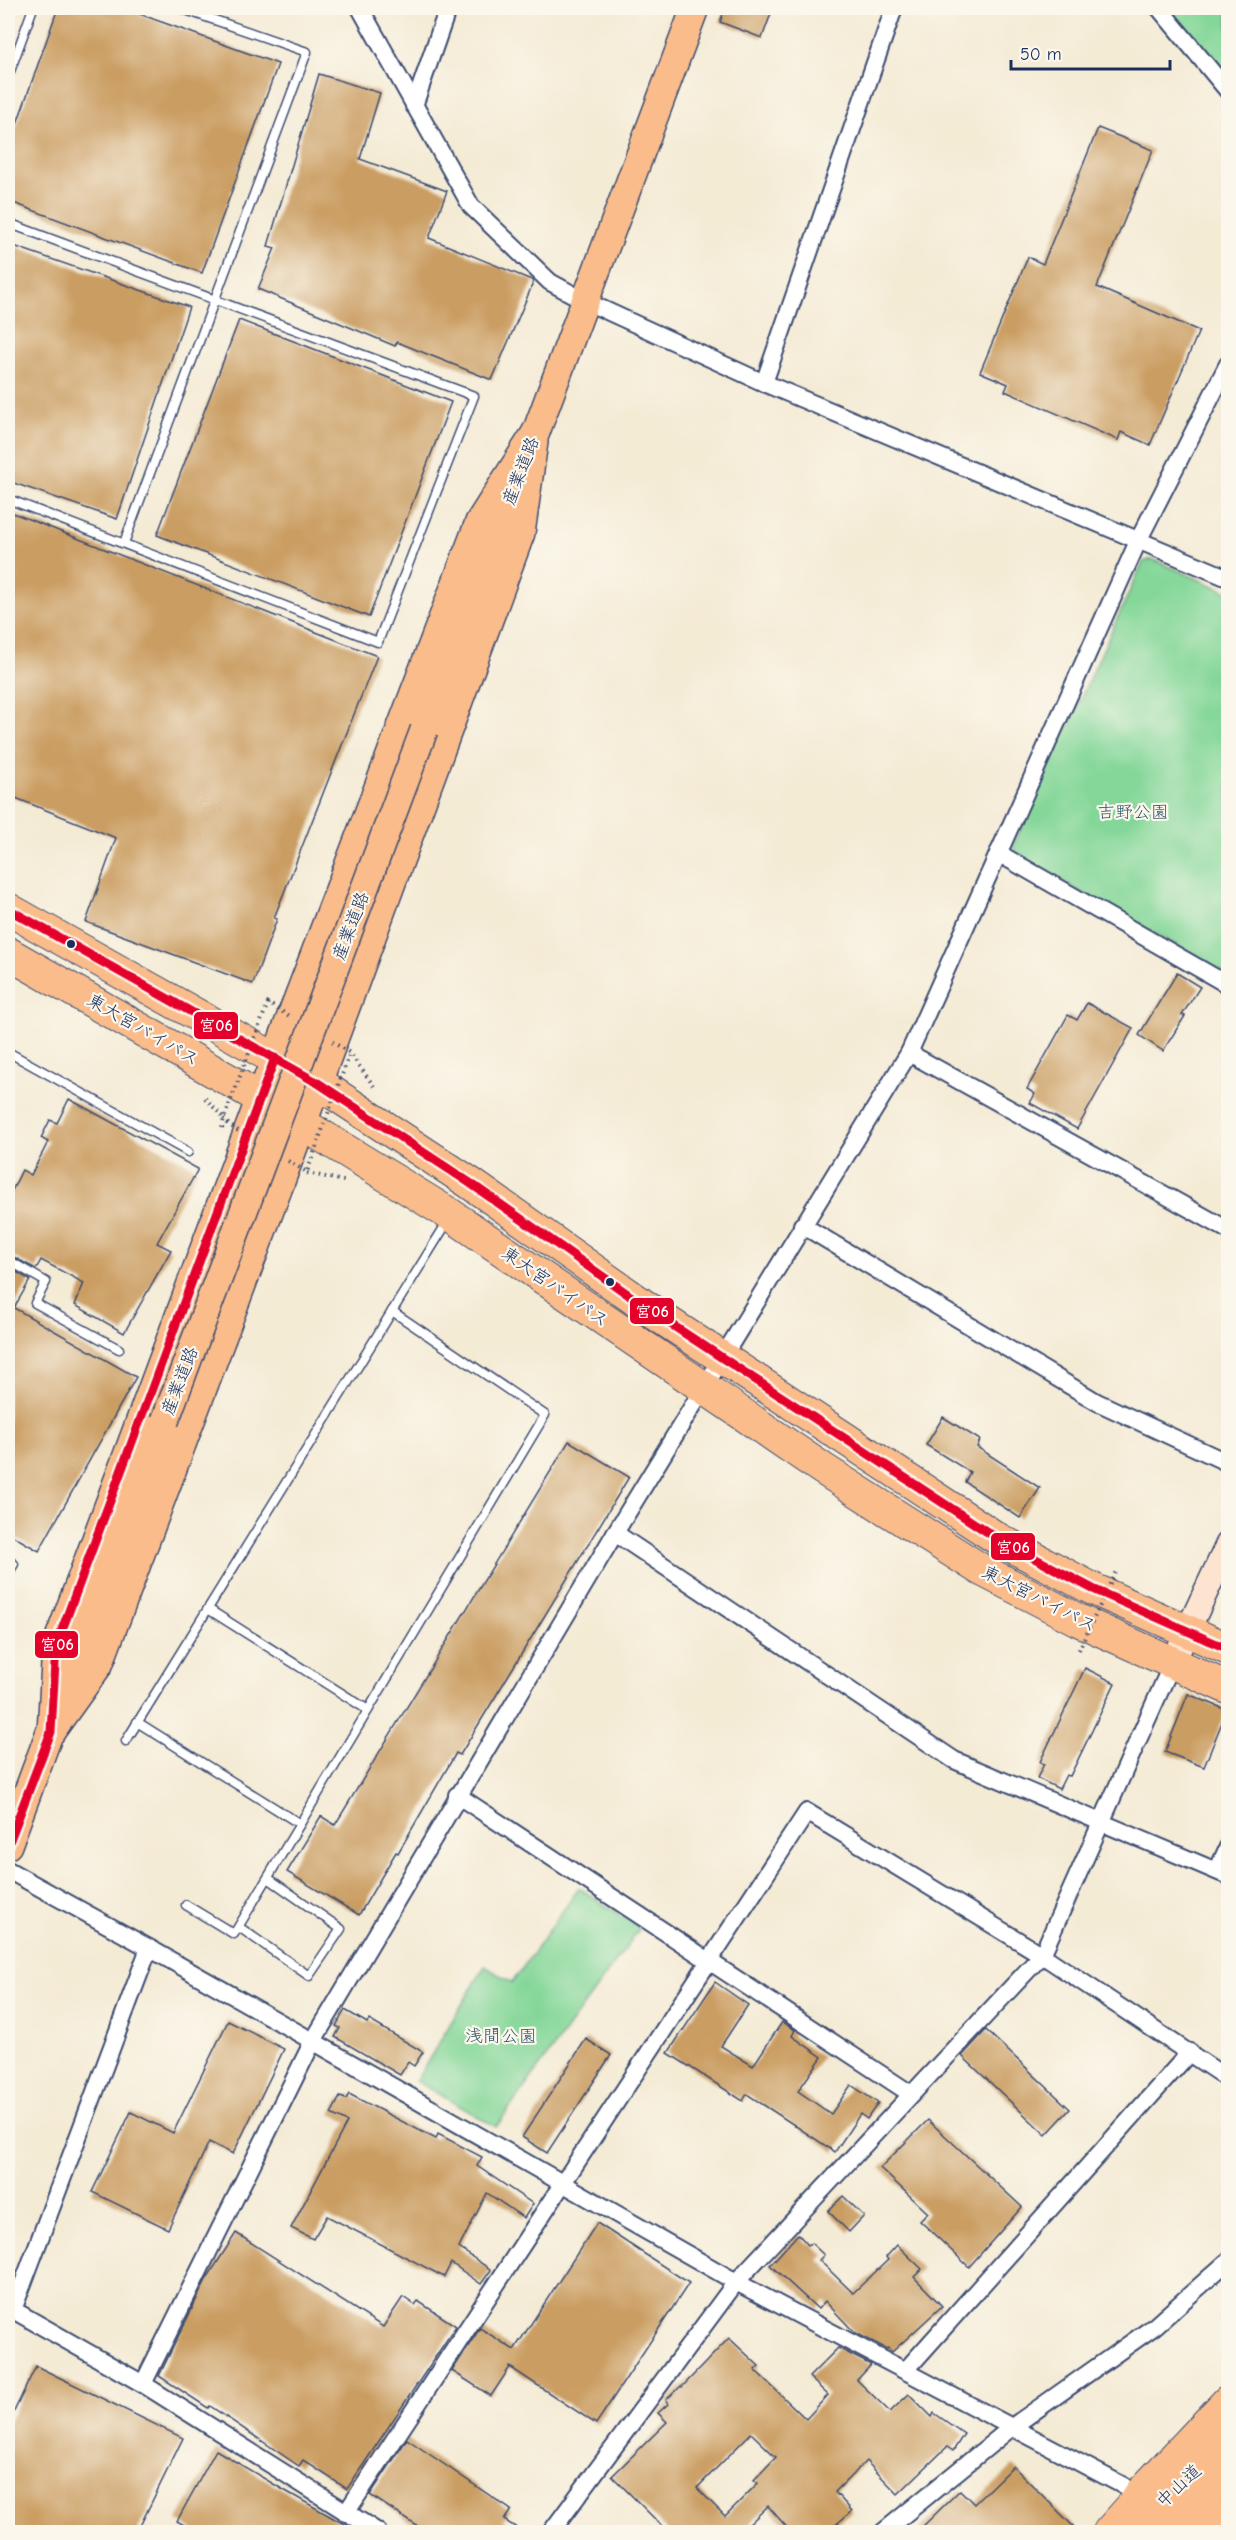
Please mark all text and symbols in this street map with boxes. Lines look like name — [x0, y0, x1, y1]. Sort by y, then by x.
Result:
scale bar — [1011, 33, 1170, 71]
text: 50 m — [1020, 44, 1062, 65]
street label: 産業道路 — [498, 434, 544, 508]
park label: 吉野公園 — [1097, 802, 1169, 823]
street label: 産業道路 — [328, 889, 374, 963]
unlabelled marker — [65, 938, 77, 950]
street label: 東大宮バイパス — [83, 989, 203, 1071]
line badge: 宮06 — [193, 1011, 239, 1040]
text: 宮06 — [199, 1017, 233, 1035]
street label: 東大宮バイパス — [498, 1242, 612, 1332]
unlabelled marker — [604, 1276, 616, 1288]
line badge: 宮06 — [629, 1297, 675, 1325]
text: 宮06 — [635, 1303, 669, 1321]
street label: 産業道路 — [157, 1344, 203, 1418]
line badge: 宮06 — [990, 1532, 1036, 1561]
text: 宮06 — [996, 1539, 1030, 1557]
street label: 東大宮バイパス — [978, 1561, 1100, 1637]
line badge: 宮06 — [34, 1630, 79, 1659]
text: 宮06 — [40, 1636, 74, 1654]
park label: 浅間公園 — [465, 2026, 537, 2047]
street label: 中山道 — [1152, 2460, 1206, 2512]

